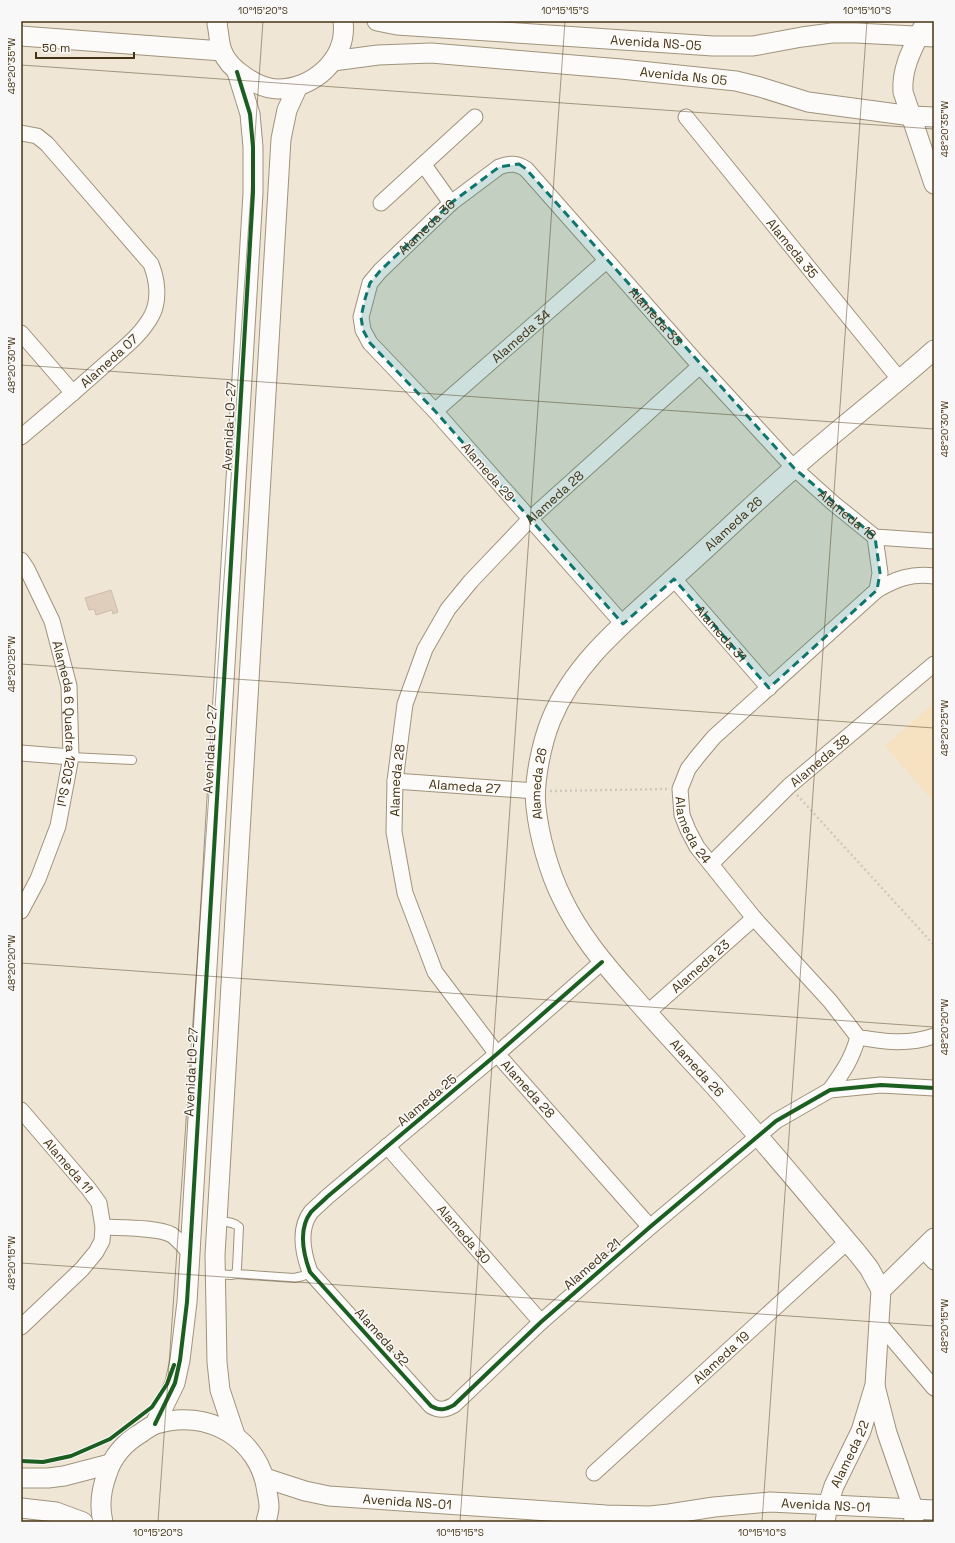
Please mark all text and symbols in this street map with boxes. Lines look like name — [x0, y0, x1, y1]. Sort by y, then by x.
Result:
text: 10°15'20"S — [238, 4, 288, 17]
text: 10°15'15"S — [541, 4, 589, 17]
text: 10°15'10"S — [843, 4, 891, 17]
street label: Avenida NS-05 — [610, 31, 702, 54]
scale bar — [36, 34, 134, 60]
text: 48°20'35"W — [5, 38, 18, 94]
text: 50 m — [42, 40, 70, 56]
street label: Avenida Ns 05 — [639, 63, 728, 89]
text: 48°20'35"W — [938, 101, 951, 157]
street label: Alameda 36 — [394, 195, 458, 258]
street label: Alameda 35 — [763, 215, 822, 282]
street label: Alameda 33 — [626, 283, 687, 349]
street label: Alameda 34 — [488, 305, 554, 366]
street label: Alameda 07 — [76, 330, 142, 392]
text: 48°20'30"W — [5, 336, 18, 393]
street label: Avenida LO-27 — [218, 381, 240, 471]
text: 48°20'30"W — [938, 400, 951, 457]
street label: Alameda 29 — [458, 439, 518, 505]
street label: Alameda 28 — [521, 466, 587, 528]
street label: Alameda 18 — [815, 486, 880, 543]
street label: Alameda 26 — [701, 492, 766, 554]
street label: Alameda 31 — [692, 601, 751, 665]
text: 48°20'25"W — [5, 636, 18, 692]
street label: Alameda 6 Quadra 1203 Sul — [49, 639, 80, 808]
text: 48°20'25"W — [938, 700, 951, 756]
street label: Avenida LO-27 — [199, 704, 221, 794]
street label: Alameda 38 — [786, 730, 853, 790]
street label: Alameda 28 — [386, 743, 408, 817]
street label: Alameda 26 — [527, 746, 551, 821]
street label: Alameda 27 — [428, 775, 501, 797]
street label: Alameda 24 — [672, 796, 715, 867]
text: 48°20'20"W — [5, 934, 18, 991]
street label: Alameda 23 — [667, 935, 733, 996]
text: 48°20'20"W — [938, 998, 951, 1055]
street label: Avenida LO-27 — [180, 1027, 202, 1117]
street label: Alameda 26 — [666, 1035, 728, 1101]
street label: Alameda 28 — [497, 1056, 559, 1122]
street label: Alameda 25 — [394, 1070, 460, 1130]
street label: Alameda 11 — [40, 1134, 97, 1196]
street label: Alameda 30 — [434, 1201, 495, 1267]
street label: Alameda 21 — [560, 1235, 624, 1293]
text: 48°20'15"W — [5, 1236, 18, 1290]
text: 48°20'15"W — [938, 1299, 951, 1353]
street label: Alameda 32 — [351, 1304, 413, 1370]
street label: Alameda 19 — [689, 1327, 753, 1387]
street label: Alameda 22 — [826, 1418, 872, 1490]
street label: Avenida NS-01 — [362, 1490, 452, 1513]
street label: Avenida NS-01 — [781, 1494, 871, 1515]
text: 10°15'20"S — [133, 1526, 183, 1539]
text: 10°15'15"S — [436, 1526, 484, 1539]
text: 10°15'10"S — [738, 1526, 786, 1539]

